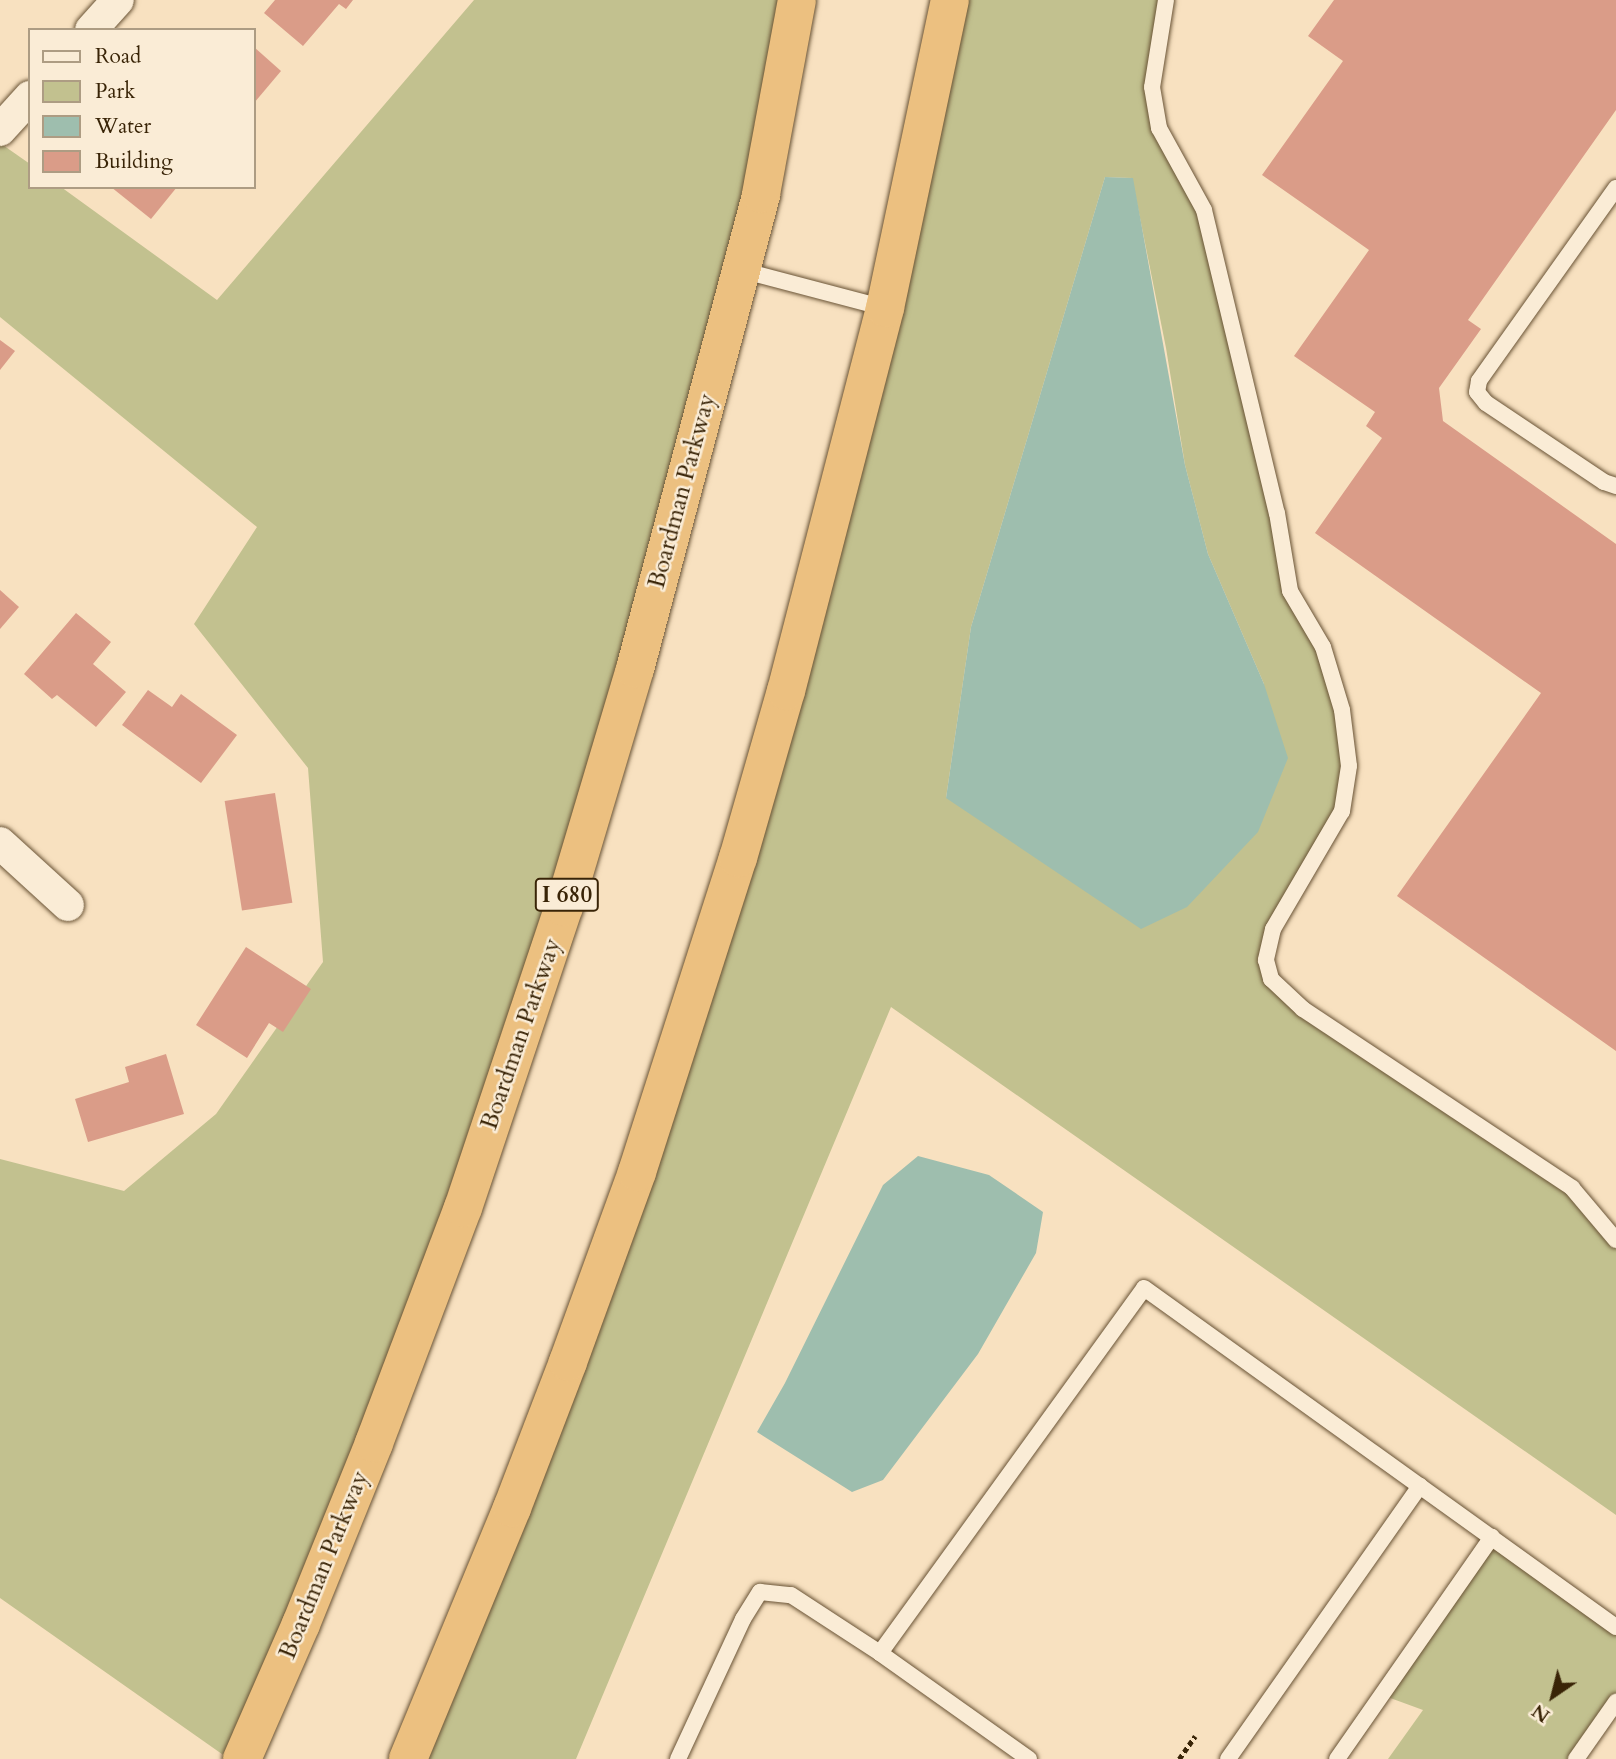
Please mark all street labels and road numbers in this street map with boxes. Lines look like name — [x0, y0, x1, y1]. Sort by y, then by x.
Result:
street label: Boardman Parkway — [642, 390, 722, 592]
road number: I 680 — [534, 876, 600, 914]
street label: Boardman Parkway — [475, 935, 567, 1133]
street label: Boardman Parkway — [273, 1467, 375, 1663]

